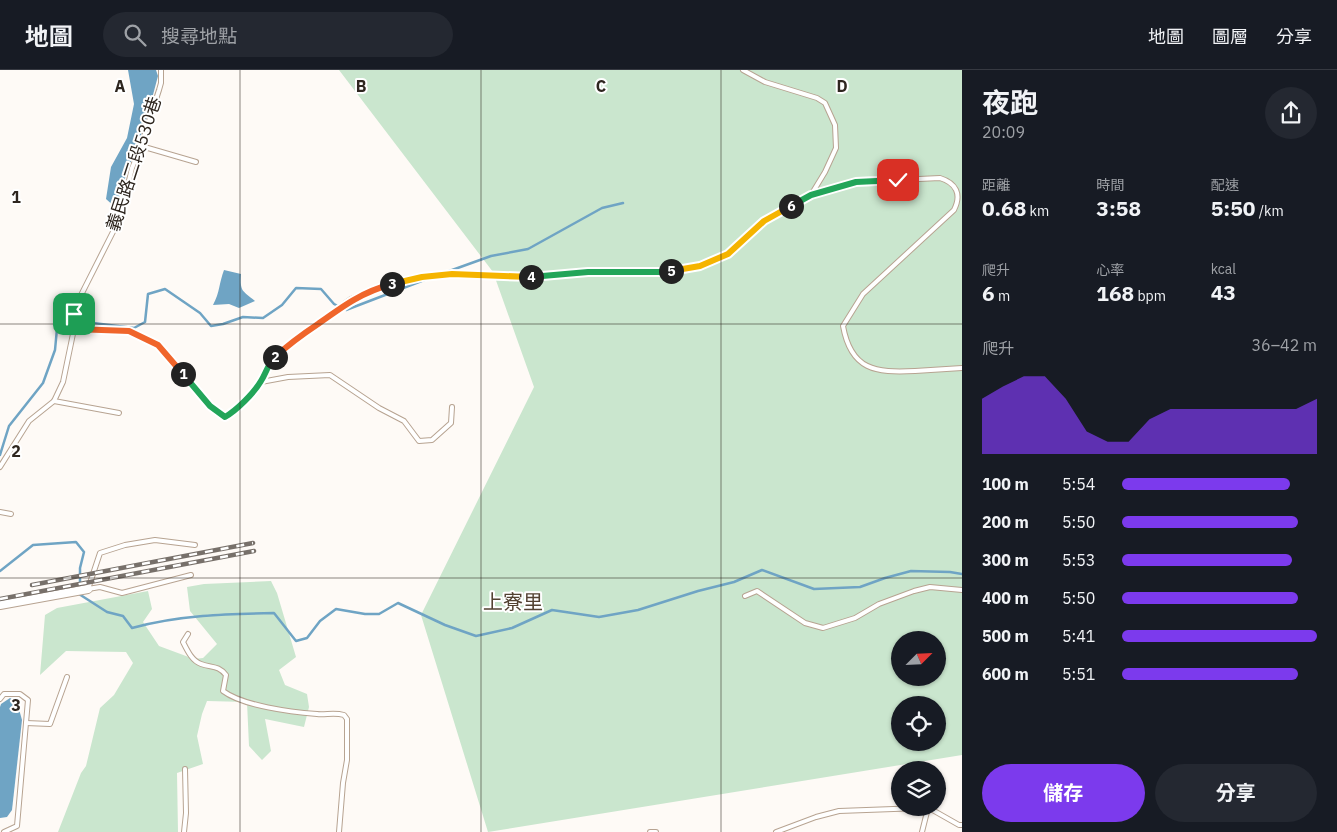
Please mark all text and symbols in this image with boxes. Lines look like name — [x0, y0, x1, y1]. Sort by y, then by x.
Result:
search box — [103, 12, 453, 57]
text: 地圖 — [25, 20, 73, 52]
icon: search — [121, 21, 149, 49]
text: 搜尋地點 — [161, 24, 237, 48]
text: 地圖 — [1148, 25, 1184, 48]
text: 圖層 — [1212, 25, 1248, 48]
text: 分享 — [1276, 25, 1312, 48]
text: A — [115, 76, 126, 96]
text: B — [356, 76, 367, 96]
text: C — [596, 76, 606, 96]
text: D — [836, 76, 848, 96]
text: 夜跑 — [982, 84, 1038, 121]
button: share — [1265, 87, 1317, 139]
street label: 義民路二段530巷 — [101, 94, 166, 234]
text: 20:09 — [982, 122, 1025, 142]
pin — [877, 159, 919, 201]
icon: check — [884, 166, 912, 194]
text: 距離 — [982, 176, 1010, 194]
text: 時間 — [1096, 176, 1124, 194]
text: 配速 — [1211, 176, 1239, 194]
text: 1 — [11, 187, 21, 207]
pin: 6 — [778, 194, 804, 218]
text: 0.68 — [982, 194, 1026, 222]
text: 3:58 — [1096, 194, 1141, 222]
text: 5:50 — [1211, 194, 1255, 222]
text: 6 — [787, 197, 796, 215]
text: km — [1026, 202, 1049, 220]
text: /km — [1255, 202, 1284, 220]
pin: 5 — [658, 258, 684, 284]
text: kcal — [1211, 260, 1236, 278]
text: 爬升 — [982, 261, 1010, 279]
text: 心率 — [1096, 261, 1124, 279]
text: 5 — [667, 262, 676, 280]
pin: 4 — [518, 264, 544, 290]
text: 4 — [527, 268, 536, 286]
pin: 3 — [380, 272, 404, 296]
text: 3 — [388, 275, 397, 293]
text: 43 — [1211, 278, 1236, 306]
text: 6 — [982, 279, 995, 307]
text: 168 — [1096, 279, 1134, 307]
text: m — [995, 287, 1010, 305]
text: bpm — [1134, 287, 1166, 305]
pin — [53, 293, 95, 335]
icon: arrive — [60, 300, 88, 328]
text: 36–42 m — [1251, 335, 1317, 355]
text: 爬升 — [982, 338, 1014, 358]
pin: 2 — [262, 344, 288, 370]
text: 2 — [271, 348, 280, 366]
pin: 1 — [170, 362, 196, 386]
text: 1 — [179, 365, 188, 383]
text: 2 — [11, 441, 21, 461]
text: 100 m — [982, 474, 1029, 494]
text: 5:54 — [1062, 474, 1095, 494]
text: 200 m — [982, 512, 1029, 532]
text: 5:50 — [1062, 512, 1095, 532]
text: 300 m — [982, 550, 1029, 570]
text: 5:53 — [1062, 550, 1095, 570]
district label: 上寮里 — [483, 588, 543, 615]
text: 400 m — [982, 588, 1029, 608]
text: 5:50 — [1062, 588, 1095, 608]
text: 500 m — [982, 626, 1029, 646]
text: 5:41 — [1062, 626, 1095, 646]
north arrow — [891, 631, 946, 686]
map controls — [891, 631, 946, 816]
text: 600 m — [982, 664, 1029, 684]
text: 5:51 — [1062, 664, 1095, 684]
text: 3 — [11, 695, 21, 715]
button: locate — [891, 696, 946, 751]
button: layers — [891, 761, 946, 816]
button: 儲存 — [982, 764, 1145, 822]
button: 分享 — [1155, 764, 1317, 822]

